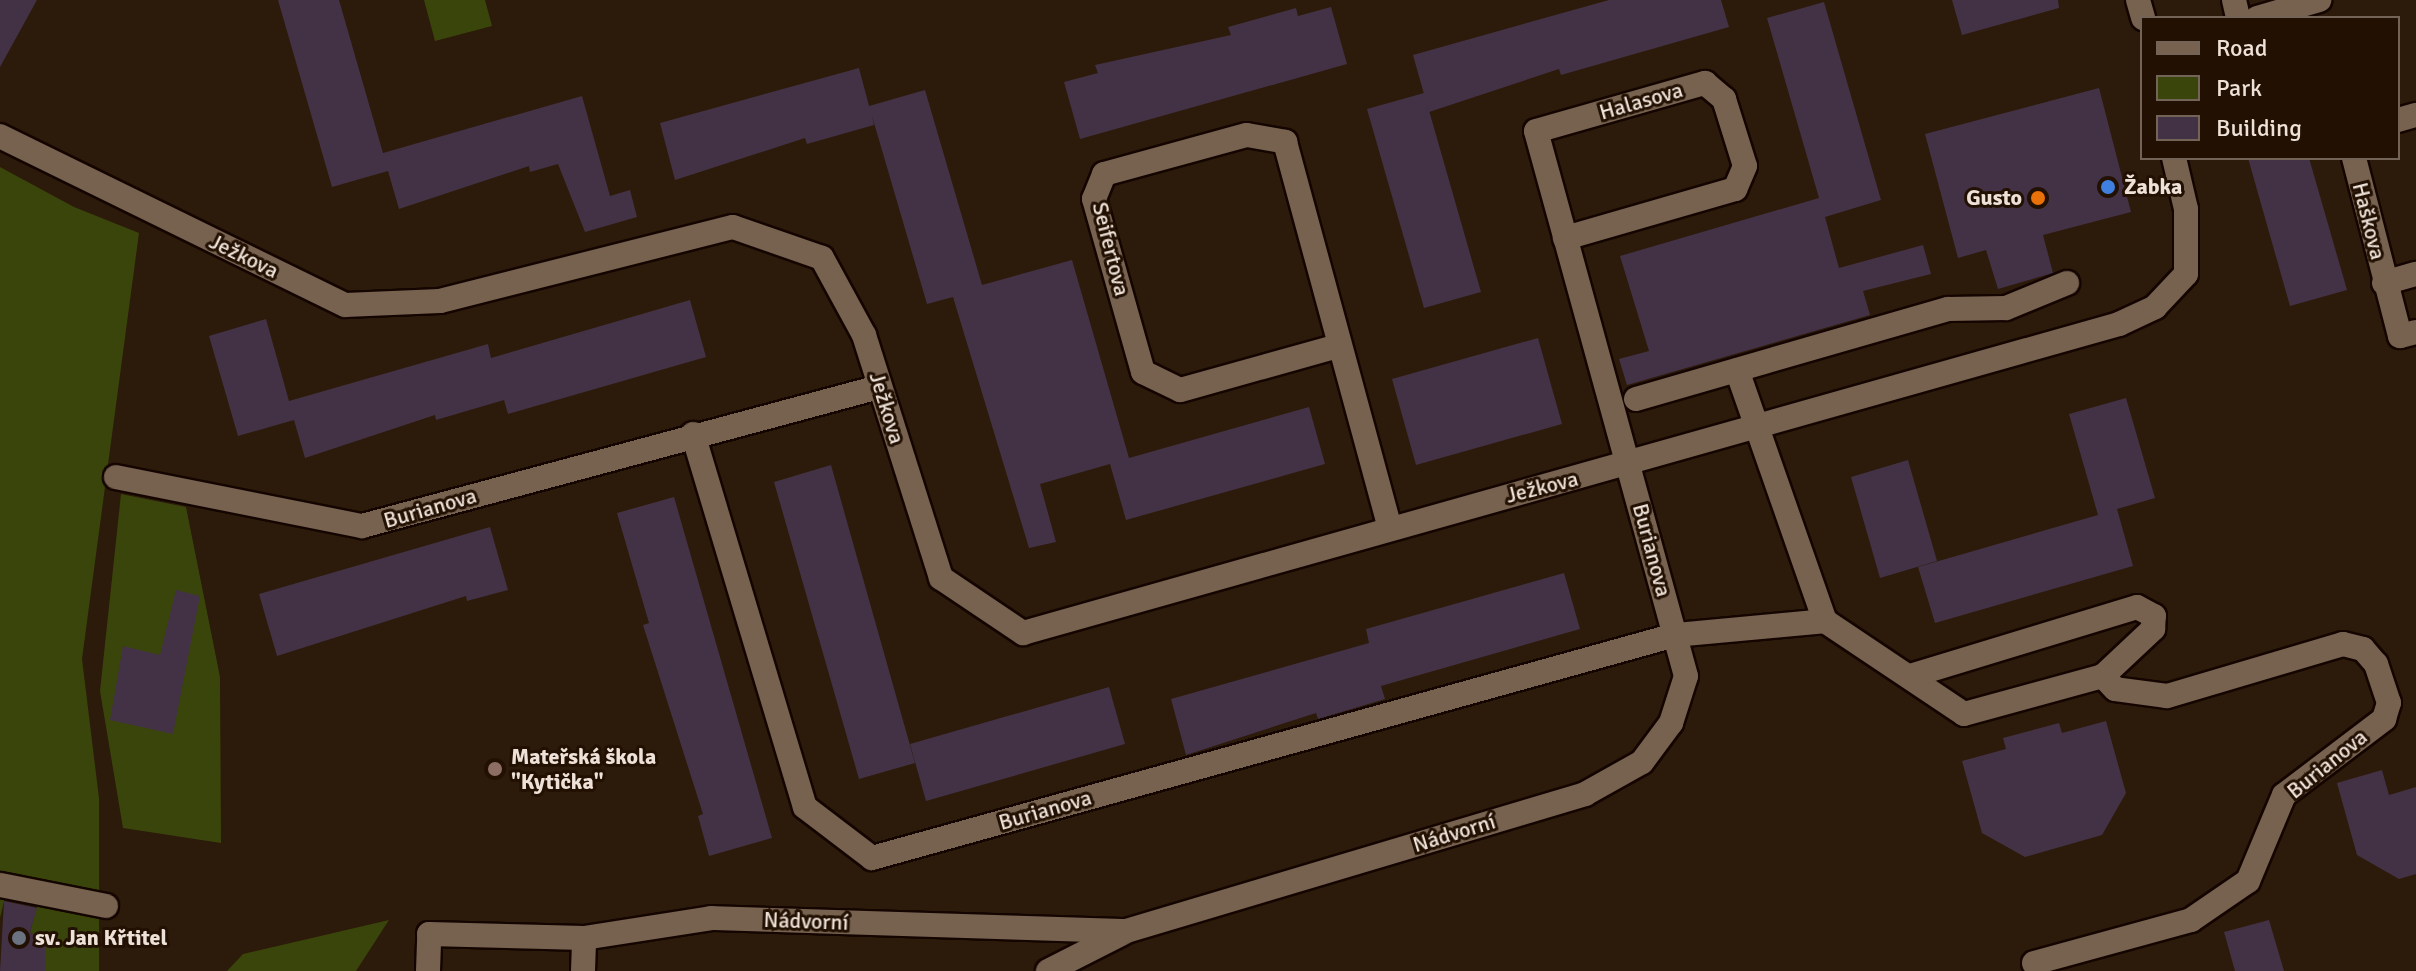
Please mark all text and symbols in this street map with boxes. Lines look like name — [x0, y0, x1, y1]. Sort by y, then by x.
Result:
legend — [2140, 16, 2400, 160]
text: Road — [2216, 33, 2267, 63]
text: Park — [2216, 73, 2262, 103]
street label: Halasova — [1596, 77, 1686, 125]
text: Building — [2216, 113, 2302, 143]
place label: Žabka — [2124, 174, 2182, 200]
marker: Žabka — [2099, 178, 2117, 196]
street label: Haškova — [2347, 180, 2391, 262]
place label: Gusto — [1966, 185, 2022, 211]
marker: Gusto — [2029, 189, 2047, 207]
street label: Seifertova — [1087, 199, 1135, 299]
street label: Ježkova — [205, 228, 283, 284]
street label: Ježkova — [864, 369, 910, 447]
street label: Ježkova — [1503, 465, 1581, 509]
street label: Burianova — [381, 482, 479, 534]
street label: Burianova — [1627, 501, 1677, 599]
street label: Burianova — [2282, 724, 2372, 804]
place label: Mateřská škola "Kytička" — [511, 743, 656, 794]
marker: Mateřská škola "Kytička" — [486, 760, 504, 778]
street label: Burianova — [996, 784, 1094, 836]
street label: Nádvorní — [1410, 808, 1498, 858]
street label: Nádvorní — [763, 906, 849, 936]
place label: sv. Jan Křtitel — [35, 925, 167, 951]
marker: sv. Jan Křtitel — [10, 929, 28, 947]

